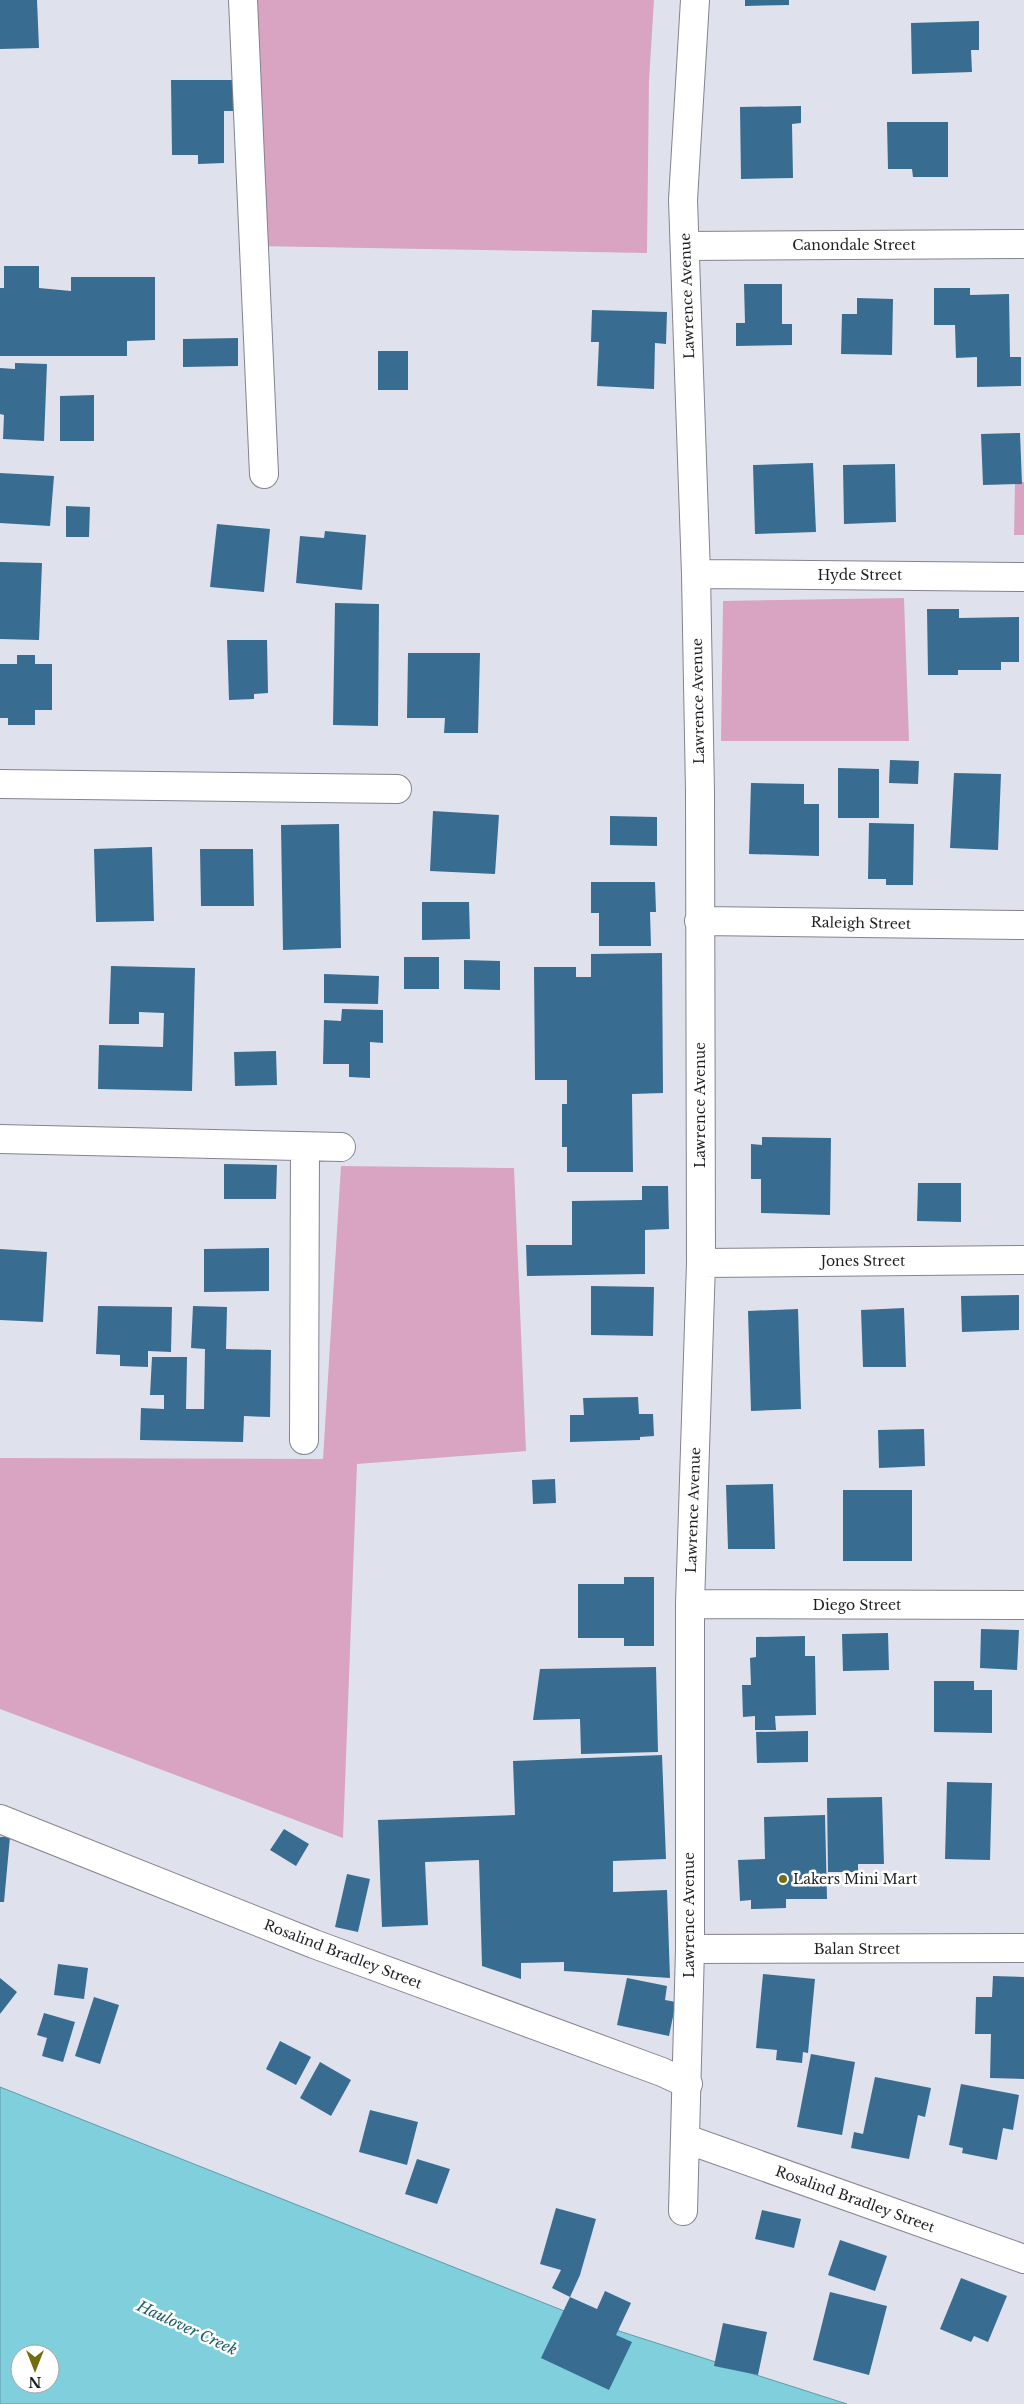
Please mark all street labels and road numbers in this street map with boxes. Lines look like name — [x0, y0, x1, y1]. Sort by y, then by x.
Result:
street label: Lawrence Avenue — [676, 233, 698, 359]
street label: Canondale Street — [792, 236, 916, 254]
street label: Hyde Street — [818, 566, 903, 584]
street label: Lawrence Avenue — [688, 638, 708, 764]
street label: Raleigh Street — [811, 913, 912, 933]
street label: Lawrence Avenue — [691, 1042, 709, 1168]
street label: Jones Street — [819, 1252, 906, 1270]
street label: Lawrence Avenue — [682, 1447, 704, 1573]
street label: Diego Street — [813, 1596, 902, 1614]
street label: Lawrence Avenue — [680, 1852, 698, 1978]
street label: Rosalind Bradley Street — [261, 1915, 425, 1993]
street label: Balan Street — [814, 1940, 901, 1958]
street label: Rosalind Bradley Street — [773, 2162, 938, 2236]

